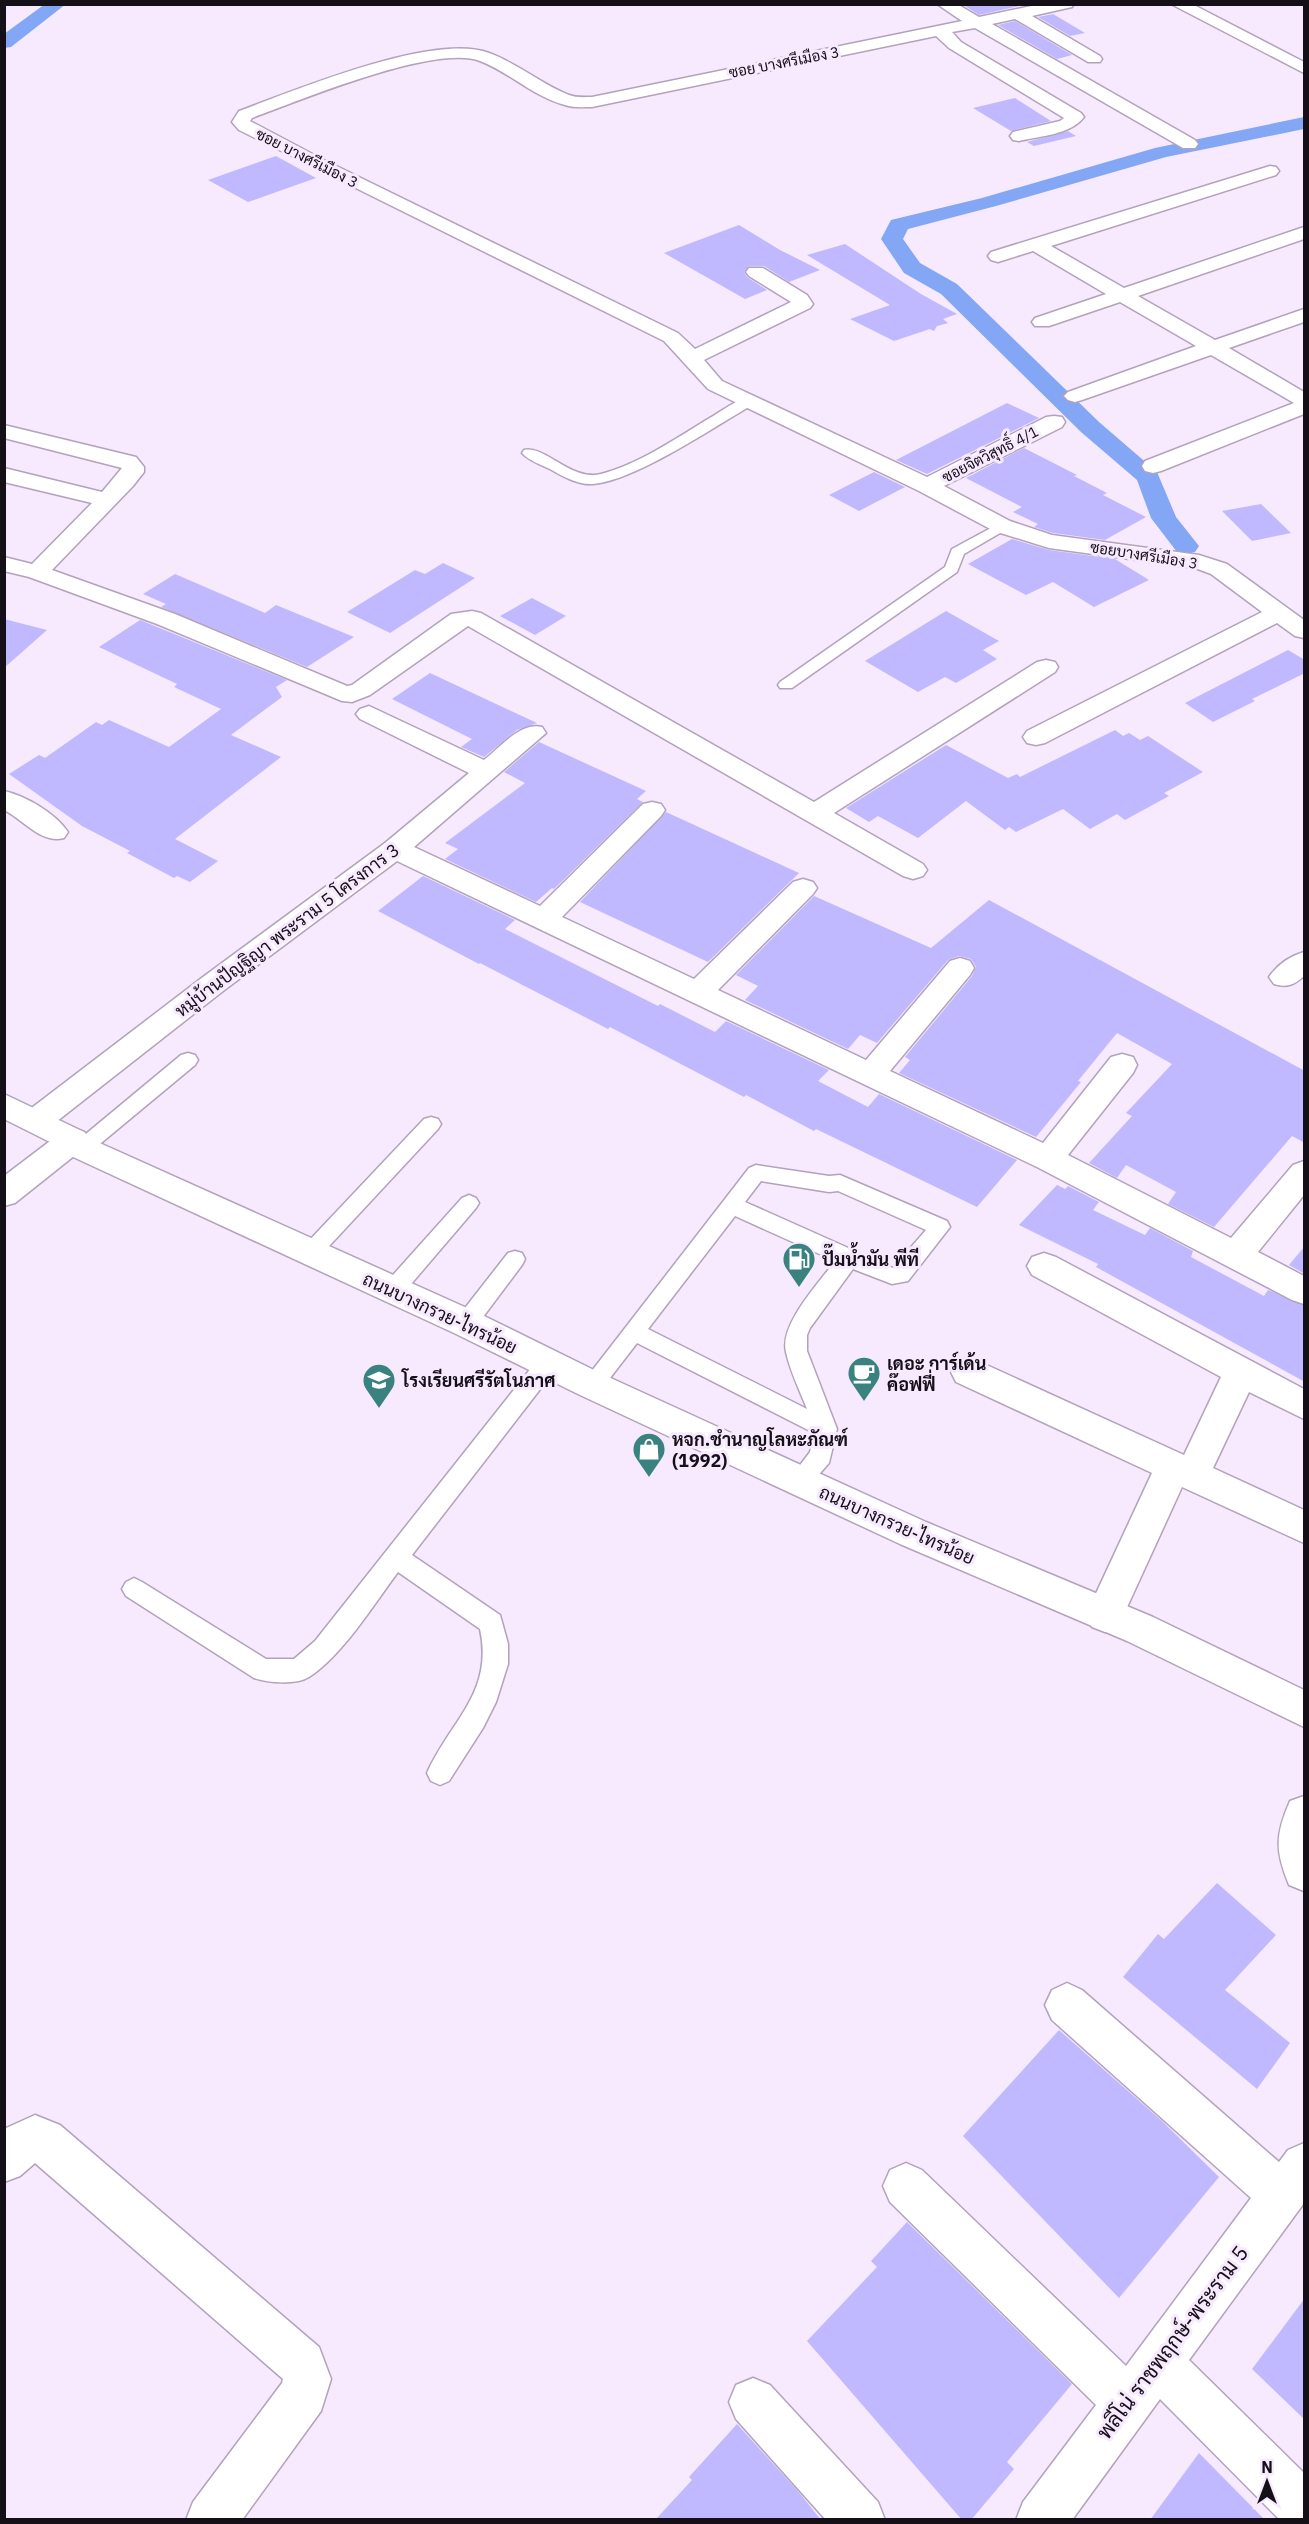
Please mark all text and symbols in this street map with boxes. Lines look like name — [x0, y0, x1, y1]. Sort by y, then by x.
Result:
street label: ซอย บางศรีเมือง 3 — [727, 42, 841, 82]
street label: ซอย บางศรีเมือง 3 — [253, 124, 361, 192]
street label: ซอยจิตวิสุทธิ์ 4/1 — [936, 417, 1042, 488]
street label: ซอยบางศรีเมือง 3 — [1089, 537, 1199, 573]
street label: หมู่บ้านปัญฐิญา พระราม 5 โครงการ 3 — [170, 837, 405, 1024]
fuel station icon: ปั๊มน้ำมัน พีที — [781, 1241, 817, 1288]
place label: ปั๊มน้ำมัน พีที — [822, 1242, 919, 1271]
street label: ถนนบางกรวย-ไทรน้อย — [359, 1266, 521, 1359]
place label: เดอะ การ์เด้น ค๊อฟฟี่ — [887, 1351, 986, 1396]
cafe icon: เดอะ การ์เด้น ค๊อฟฟี่ — [846, 1355, 882, 1402]
school or university icon: โรงเรียนศรีรัตโนภาศ — [361, 1362, 397, 1409]
place label: โรงเรียนศรีรัตโนภาศ — [401, 1368, 555, 1392]
place label: หจก.ชำนาญโลหะภัณฑ์ (1992) — [672, 1427, 849, 1472]
shop icon: หจก.ชำนาญโลหะภัณฑ์ (1992) — [631, 1431, 667, 1478]
street label: ถนนบางกรวย-ไทรน้อย — [816, 1480, 979, 1570]
street label: พลีโน่ ราชพฤกษ์-พระราม 5 — [1090, 2239, 1254, 2445]
north arrow — [1237, 2452, 1297, 2512]
text: N — [1261, 2457, 1273, 2477]

